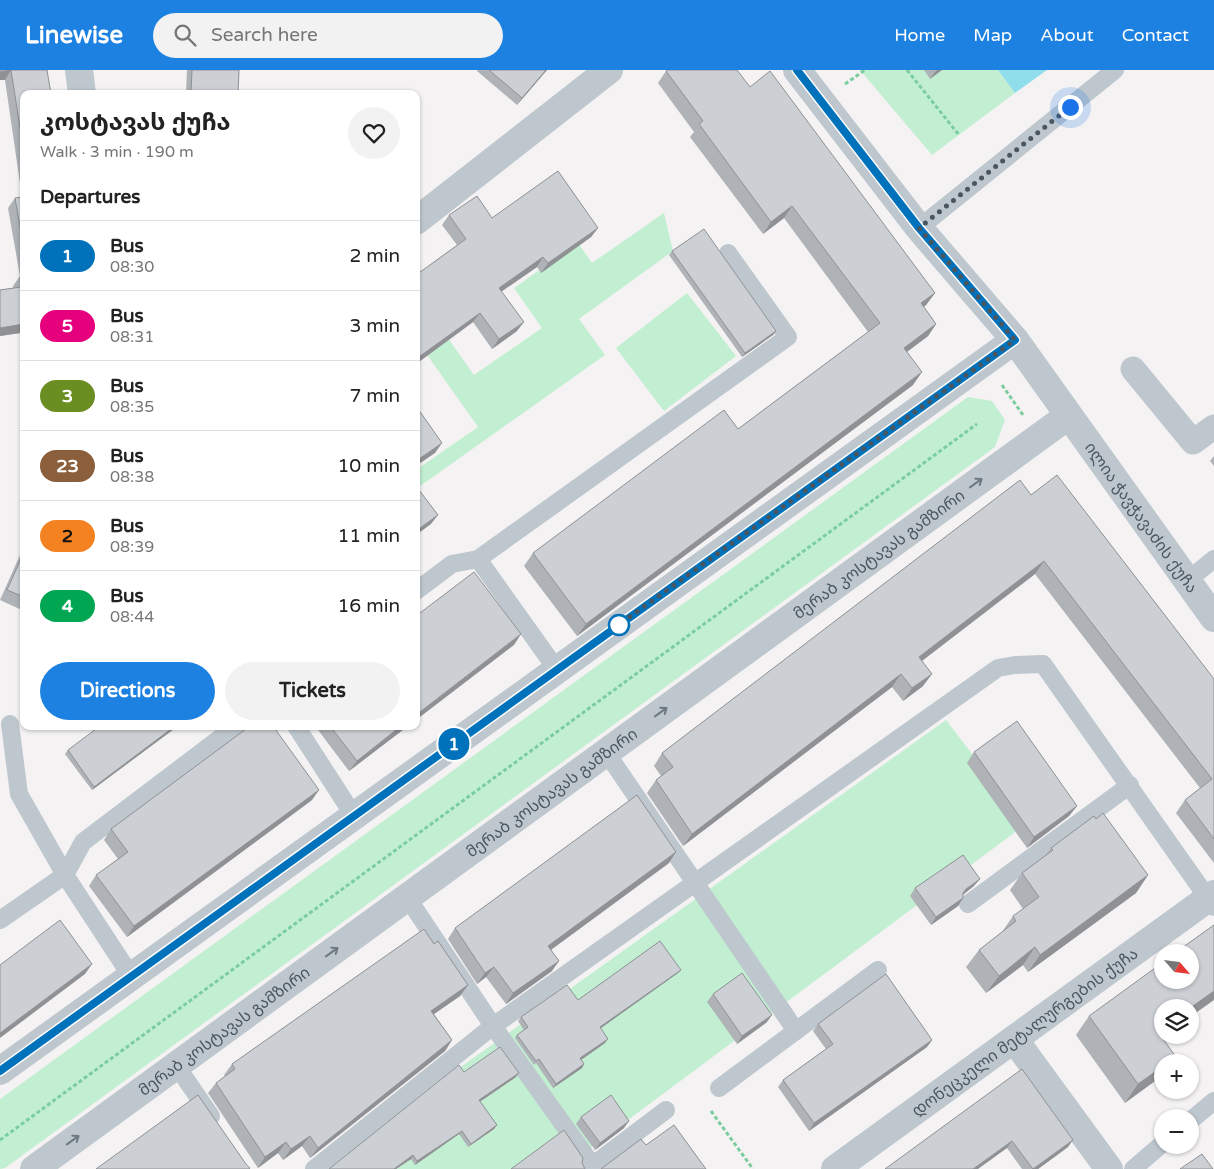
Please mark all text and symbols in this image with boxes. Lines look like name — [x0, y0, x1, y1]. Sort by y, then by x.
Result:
search box — [153, 13, 503, 58]
text: Linewise — [25, 21, 123, 50]
icon: search — [171, 21, 199, 49]
text: Search here — [211, 24, 318, 46]
text: Home — [894, 24, 945, 46]
text: Map — [973, 24, 1012, 46]
text: About — [1040, 24, 1094, 46]
text: Contact — [1122, 24, 1189, 46]
your location — [1058, 95, 1083, 120]
button: heart — [348, 107, 400, 159]
text: კოსტავას ქუჩა — [40, 108, 231, 137]
text: Walk · 3 min · 190 m — [40, 142, 194, 162]
text: Departures — [40, 186, 140, 208]
text: Bus — [110, 235, 144, 257]
text: 1 — [62, 245, 73, 267]
text: 2 min — [349, 245, 400, 267]
text: 08:30 — [110, 257, 154, 277]
text: Bus — [110, 305, 144, 327]
text: 5 — [62, 315, 73, 337]
text: 3 min — [349, 315, 400, 337]
text: 08:31 — [110, 327, 154, 347]
text: Bus — [110, 375, 144, 397]
text: 3 — [62, 385, 73, 407]
text: 7 min — [349, 385, 400, 407]
text: 08:35 — [110, 397, 154, 417]
street label: ილია ჭავჭავაძის ქუჩა — [1080, 438, 1202, 597]
text: Bus — [110, 445, 144, 467]
text: 23 — [56, 455, 79, 477]
text: 10 min — [337, 455, 400, 477]
text: 08:38 — [110, 467, 154, 487]
one-way arrow — [969, 477, 982, 488]
street label: მერაბ კოსტავას გამზირი — [790, 486, 969, 624]
text: Bus — [110, 515, 144, 537]
text: 2 — [62, 525, 73, 547]
text: 11 min — [337, 525, 400, 547]
text: 08:39 — [110, 537, 154, 557]
text: Bus — [110, 585, 144, 607]
text: 4 — [62, 595, 73, 617]
text: 16 min — [337, 595, 400, 617]
text: 08:44 — [110, 607, 154, 627]
unlabelled marker — [608, 614, 630, 636]
button: Directions — [40, 662, 215, 720]
button: Tickets — [225, 662, 400, 720]
one-way arrow — [654, 707, 668, 717]
street label: მერაბ კოსტავას გამზირი — [462, 724, 642, 862]
line badge: 1 — [438, 728, 470, 760]
text: 1 — [448, 733, 460, 755]
street label: დონეცკელი მეტალურგების ქუჩა — [908, 944, 1142, 1121]
north arrow — [1154, 944, 1199, 989]
map controls — [1154, 944, 1199, 1154]
one-way arrow — [325, 947, 339, 957]
street label: მერაბ კოსტავას გამზირი — [135, 962, 314, 1101]
button: layers — [1154, 999, 1199, 1044]
button: + — [1154, 1054, 1199, 1099]
button: − — [1154, 1109, 1199, 1154]
one-way arrow — [66, 1135, 79, 1146]

